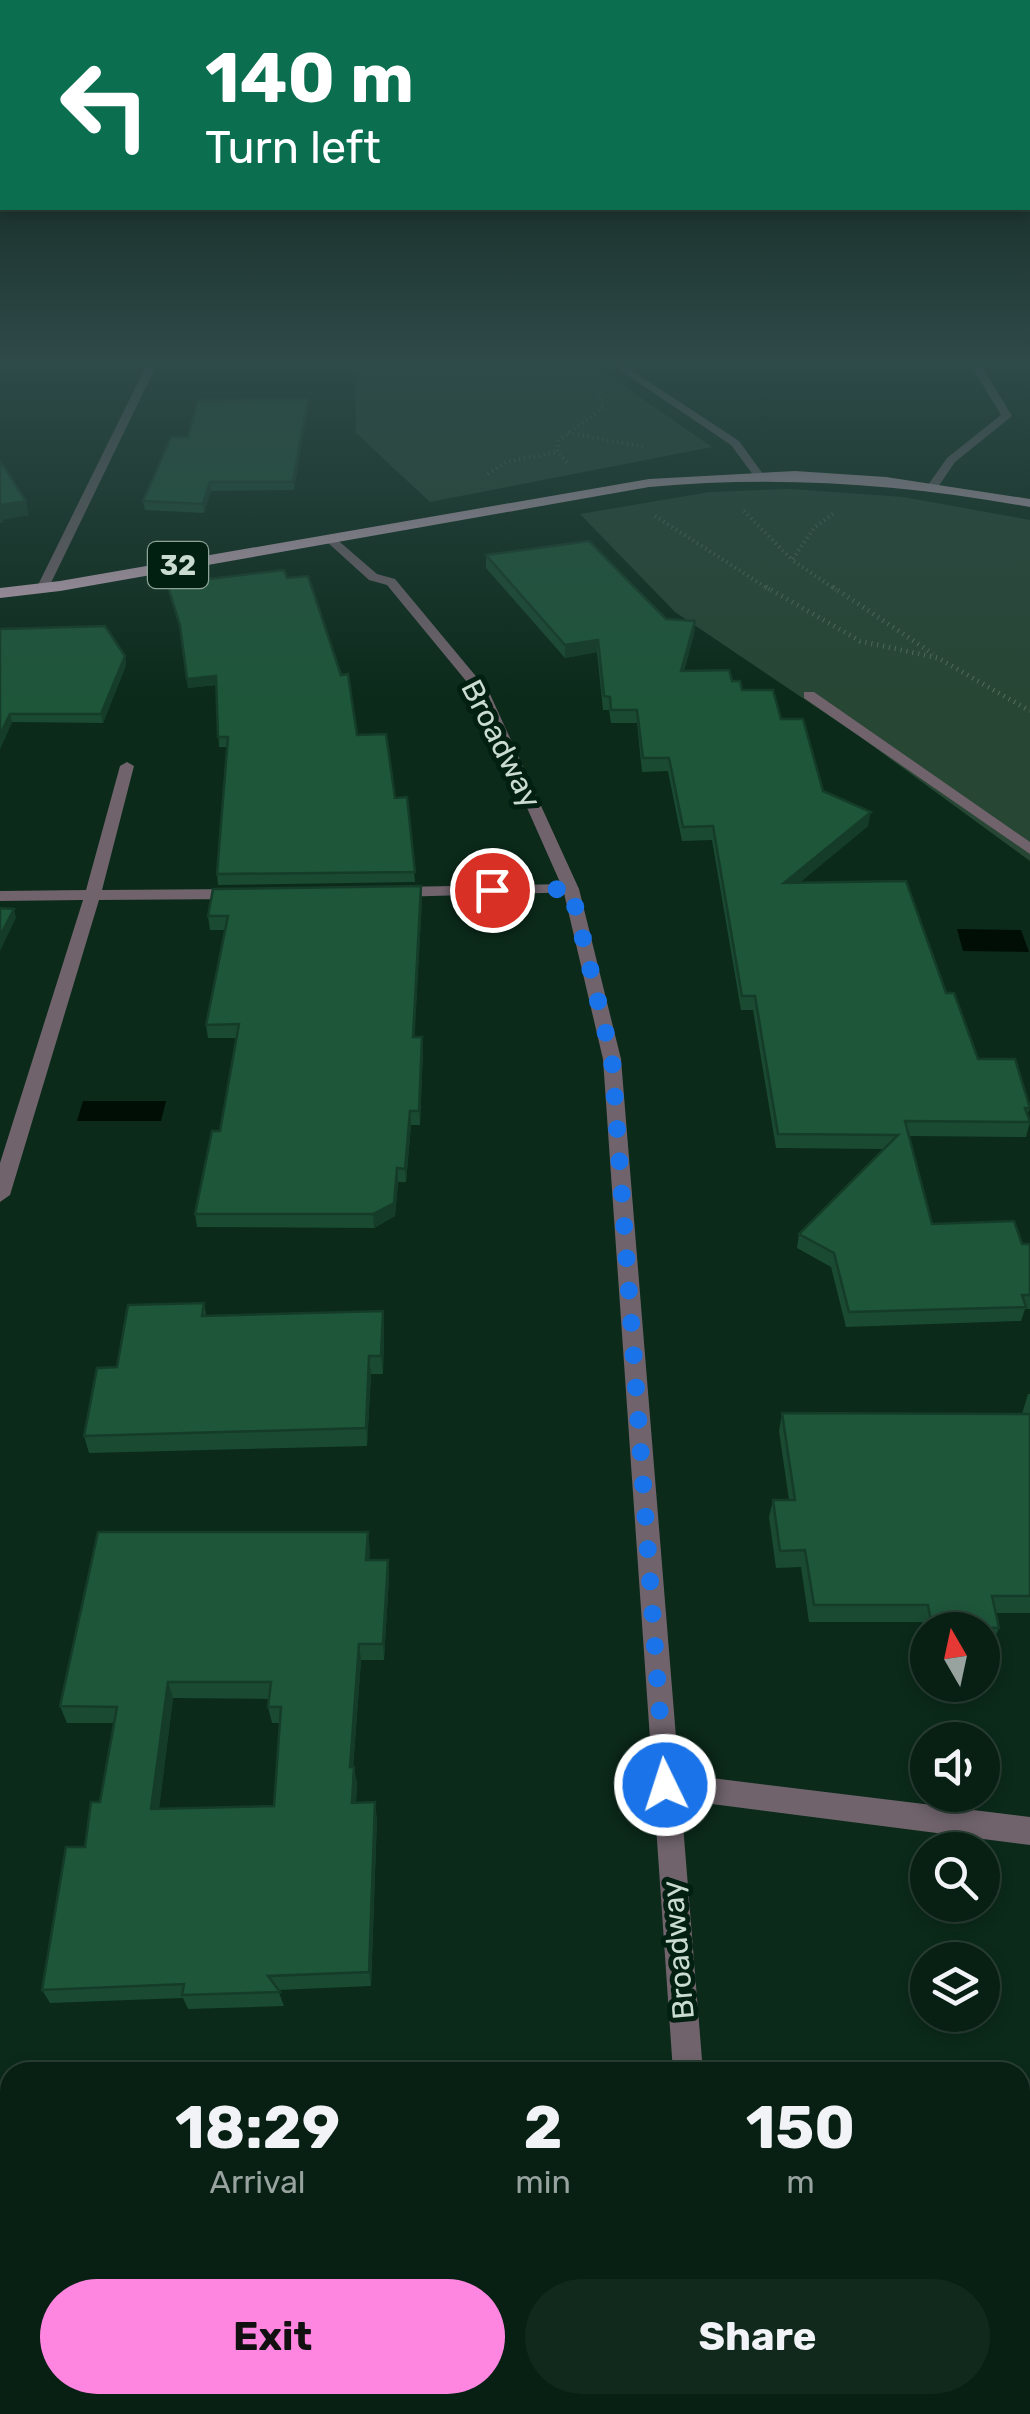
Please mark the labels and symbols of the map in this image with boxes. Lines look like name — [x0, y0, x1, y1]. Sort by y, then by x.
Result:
road number: 32 — [148, 542, 208, 588]
street label: Broadway — [453, 674, 549, 814]
pin — [450, 848, 535, 933]
north arrow — [910, 1612, 1000, 1702]
position arrow — [613, 1733, 717, 1837]
street label: Broadway — [654, 1879, 702, 2021]

